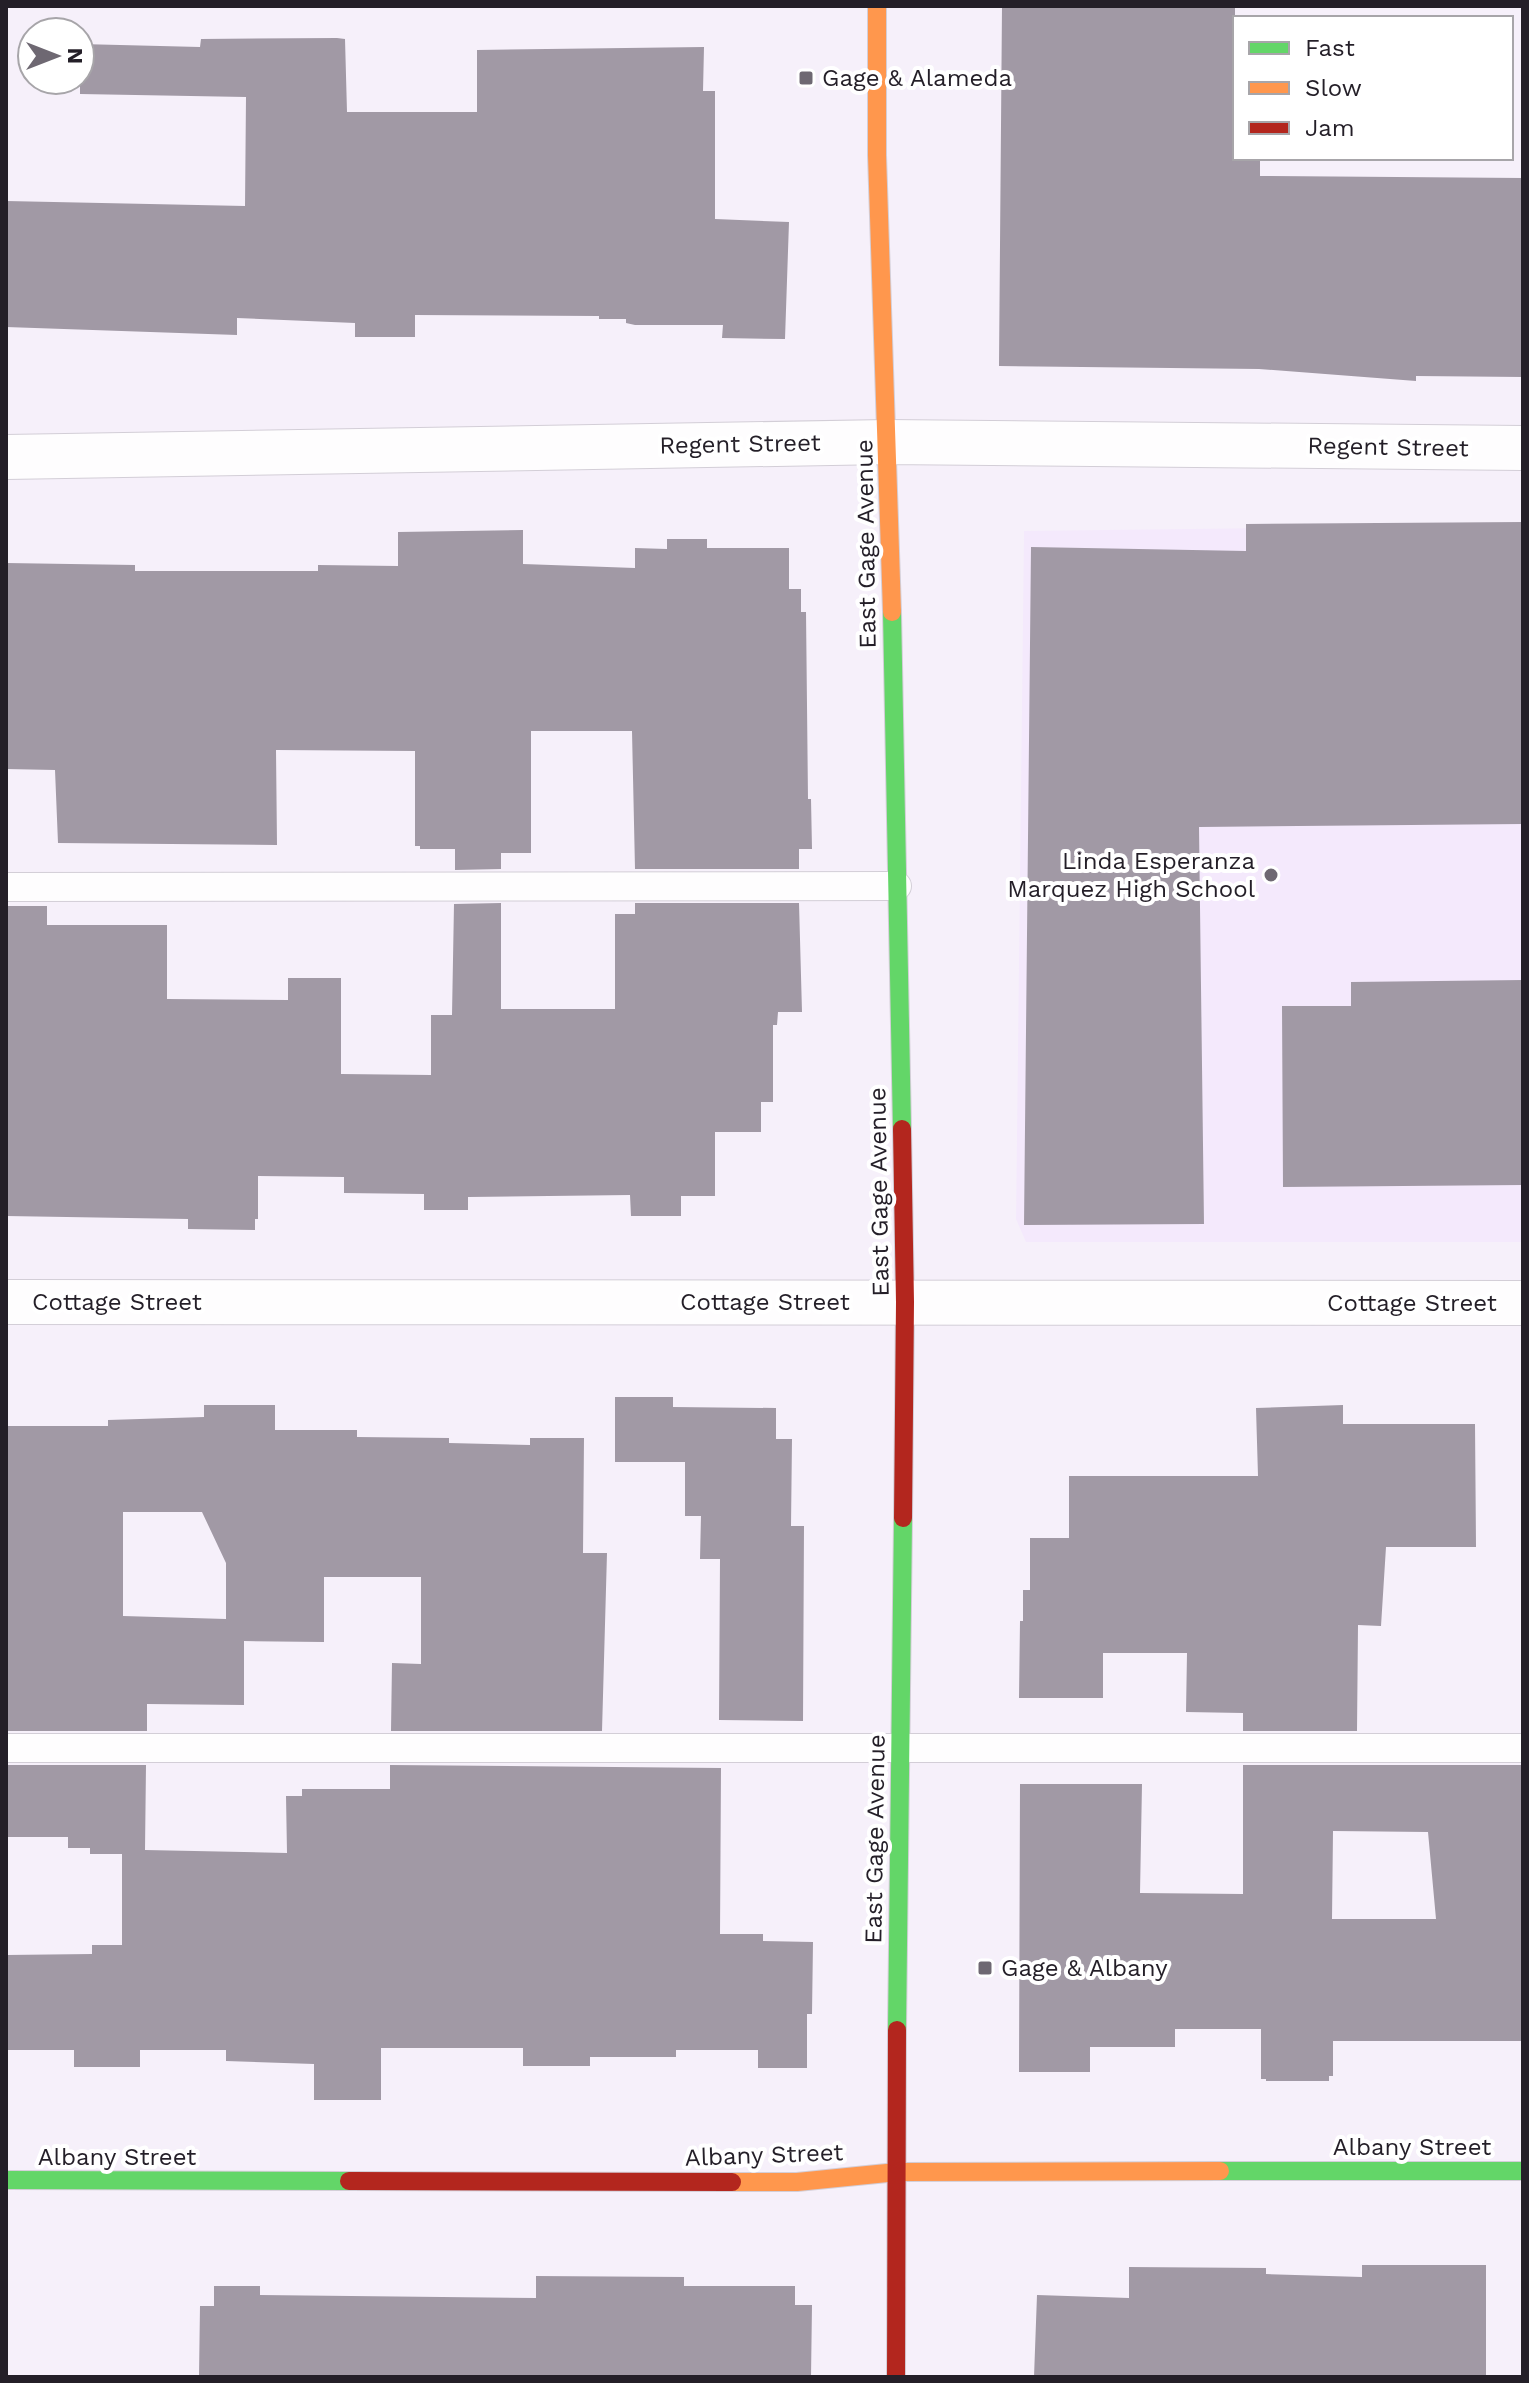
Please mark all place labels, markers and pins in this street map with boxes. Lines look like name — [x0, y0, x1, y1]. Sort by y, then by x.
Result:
place label: Gage & Alameda — [822, 64, 1012, 92]
marker: Gage & Alameda — [797, 69, 815, 87]
place label: Linda Esperanza Marquez High School — [1007, 847, 1256, 903]
marker: Linda Esperanza Marquez High School — [1262, 866, 1280, 884]
place label: Gage & Albany — [1001, 1954, 1168, 1982]
marker: Gage & Albany — [976, 1959, 994, 1977]

